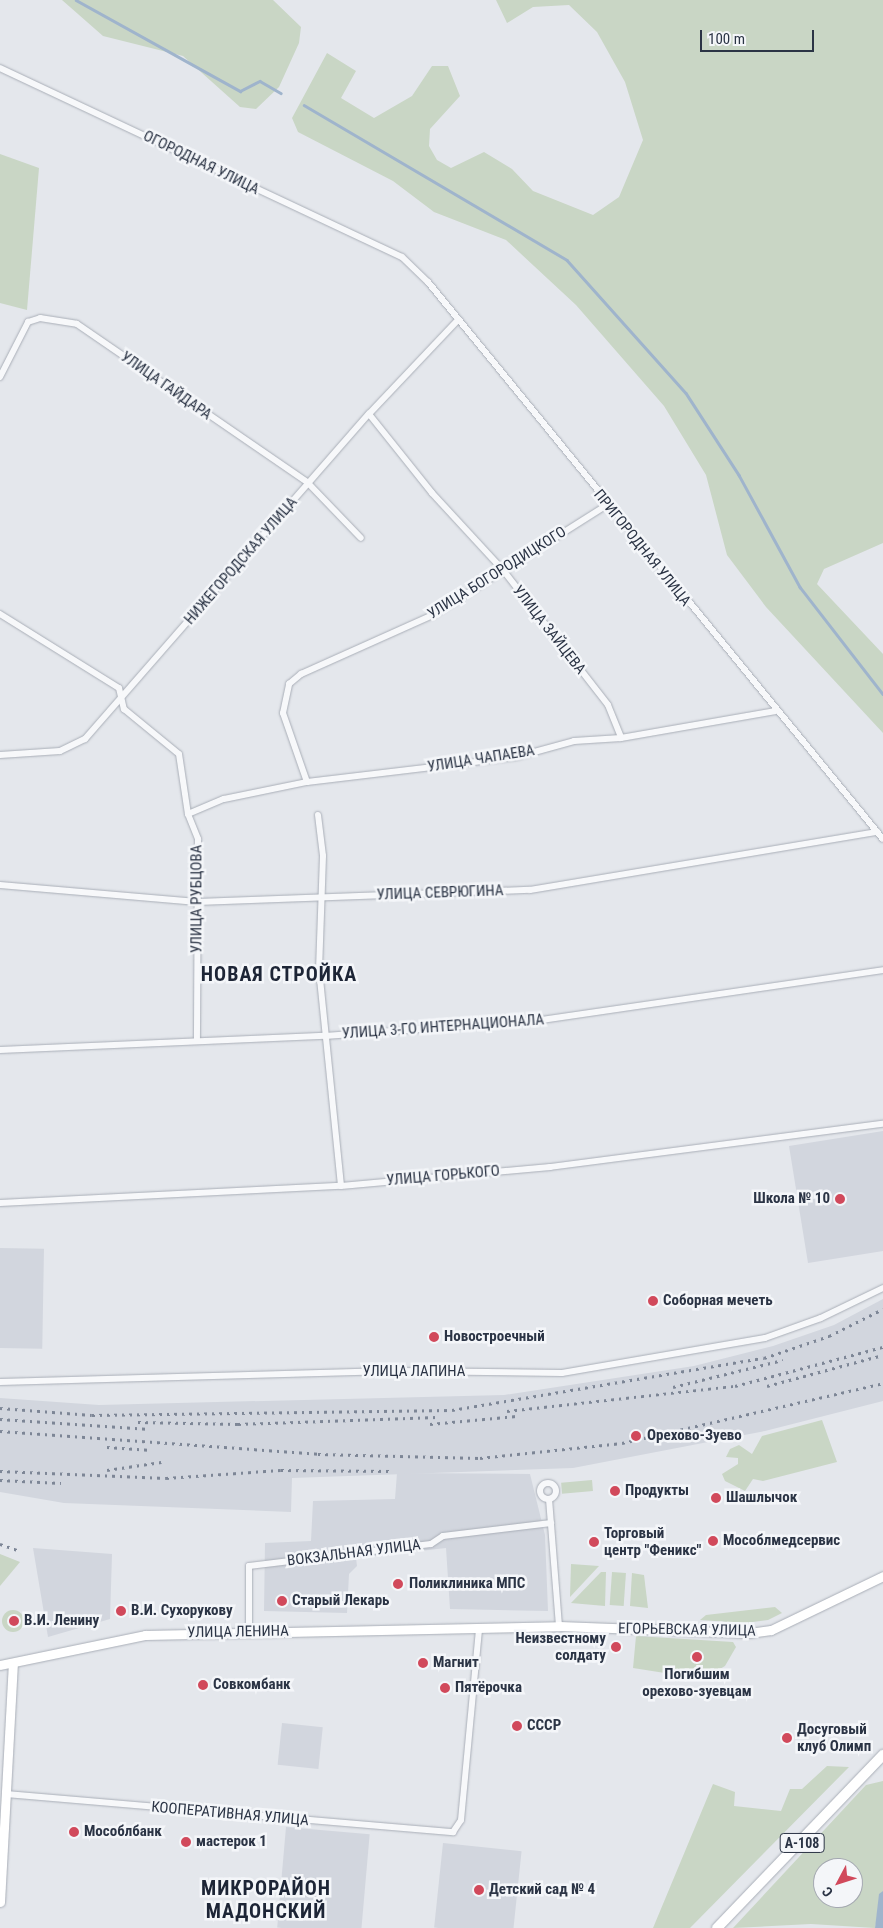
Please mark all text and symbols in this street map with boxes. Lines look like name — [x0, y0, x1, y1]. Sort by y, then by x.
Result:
scale bar — [703, 20, 817, 52]
text: 100 m — [708, 30, 745, 48]
street label: ОГОРОДНАЯ УЛИЦА — [140, 127, 262, 199]
street label: УЛИЦА ГАЙДАРА — [117, 348, 215, 424]
street label: ПРИГОРОДНАЯ УЛИЦА — [590, 486, 694, 610]
street label: НИЖЕГОРОДСКАЯ УЛИЦА — [181, 494, 301, 628]
street label: УЛИЦА БОГОРОДИЦКОГО — [424, 523, 570, 623]
street label: УЛИЦА ЗАЙЦЕВА — [509, 582, 589, 678]
street label: УЛИЦА ЧАПАЕВА — [426, 742, 536, 776]
street label: УЛИЦА РУБЦОВА — [188, 845, 206, 953]
street label: УЛИЦА СЕВРЮГИНА — [376, 882, 504, 904]
district label: НОВАЯ СТРОЙКА — [199, 962, 359, 986]
street label: УЛИЦА 3-ГО ИНТЕРНАЦИОНАЛА — [341, 1011, 545, 1043]
street label: УЛИЦА ГОРЬКОГО — [386, 1162, 500, 1190]
place label: Школа № 10 — [753, 1190, 830, 1208]
marker: Школа № 10 — [834, 1193, 846, 1205]
place label: Соборная мечеть — [663, 1292, 773, 1310]
marker: Соборная мечеть — [647, 1295, 659, 1307]
place label: Новостроечный — [444, 1328, 545, 1346]
marker: Новостроечный — [428, 1331, 440, 1343]
street label: УЛИЦА ЛАПИНА — [363, 1363, 465, 1381]
place label: Орехово-Зуево — [647, 1427, 742, 1445]
marker: Орехово-Зуево — [629, 1429, 643, 1443]
place label: Продукты — [625, 1482, 689, 1500]
marker: Продукты — [609, 1485, 621, 1497]
place label: Шашлычок — [726, 1489, 797, 1507]
marker: Шашлычок — [710, 1492, 722, 1504]
place label: Торговый центр "Феникс" — [604, 1524, 701, 1559]
place label: Мособлмедсервис — [723, 1532, 840, 1550]
marker: Мособлмедсервис — [707, 1535, 719, 1547]
street label: ВОКЗАЛЬНАЯ УЛИЦА — [286, 1536, 422, 1570]
marker: Торговый центр "Феникс" — [588, 1536, 600, 1548]
place label: Поликлиника МПС — [409, 1575, 525, 1593]
marker: Поликлиника МПС — [391, 1577, 405, 1591]
place label: Старый Лекарь — [292, 1592, 389, 1610]
marker: Старый Лекарь — [276, 1595, 288, 1607]
place label: В.И. Сухорукову — [131, 1602, 233, 1620]
marker: В.И. Сухорукову — [115, 1605, 127, 1617]
place label: В.И. Ленину — [24, 1612, 99, 1630]
marker: В.И. Ленину — [8, 1615, 20, 1627]
street label: ЕГОРЬЕВСКАЯ УЛИЦА — [618, 1620, 756, 1640]
street label: УЛИЦА ЛЕНИНА — [187, 1622, 289, 1642]
place label: Неизвестному солдату — [515, 1629, 606, 1664]
marker: Неизвестному солдату — [610, 1641, 622, 1653]
marker: Погибшим орехово-зуевцам — [691, 1651, 703, 1663]
place label: Магнит — [433, 1654, 479, 1672]
marker: Магнит — [417, 1657, 429, 1669]
place label: Погибшим орехово-зуевцам — [642, 1665, 752, 1700]
place label: Совкомбанк — [213, 1676, 291, 1694]
marker: Совкомбанк — [197, 1679, 209, 1691]
place label: Пятёрочка — [455, 1679, 522, 1697]
marker: Пятёрочка — [439, 1682, 451, 1694]
place label: СССР — [527, 1717, 561, 1735]
marker: СССР — [511, 1720, 523, 1732]
place label: Досуговый клуб Олимп — [797, 1720, 871, 1755]
marker: Досуговый клуб Олимп — [781, 1732, 793, 1744]
street label: КООПЕРАТИВНАЯ УЛИЦА — [151, 1798, 309, 1830]
place label: Мособлбанк — [84, 1823, 162, 1841]
marker: Мособлбанк — [68, 1826, 80, 1838]
road number: А-108 — [780, 1832, 824, 1855]
place label: мастерок 1 — [196, 1833, 267, 1851]
marker: мастерок 1 — [180, 1836, 192, 1848]
north arrow — [813, 1858, 863, 1908]
district label: МИКРОРАЙОН МАДОНСКИЙ — [200, 1876, 332, 1923]
place label: Детский сад № 4 — [489, 1881, 595, 1899]
marker: Детский сад № 4 — [473, 1884, 485, 1896]
text: С — [819, 1884, 836, 1900]

